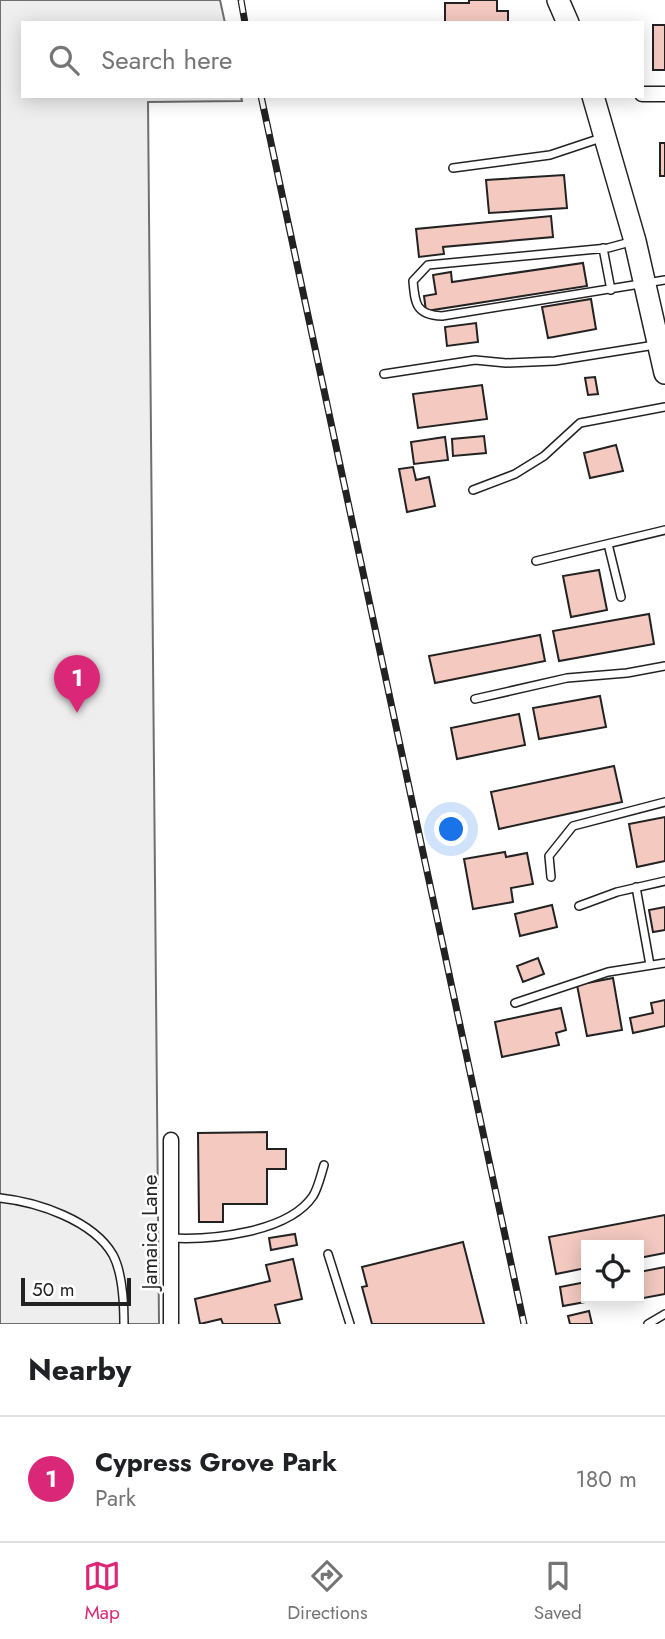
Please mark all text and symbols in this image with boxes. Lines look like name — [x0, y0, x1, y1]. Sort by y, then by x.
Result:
search box — [21, 21, 644, 98]
icon: search — [45, 41, 83, 79]
text: Search here — [101, 41, 233, 79]
pin: 1 — [54, 655, 100, 713]
your location — [434, 812, 468, 846]
street label: Jamaica Lane — [135, 1174, 165, 1292]
map controls — [581, 1240, 644, 1303]
button: locate — [581, 1240, 644, 1303]
scale bar — [21, 1275, 131, 1307]
text: 50 m — [32, 1276, 75, 1303]
text: Nearby — [28, 1348, 131, 1391]
text: Cypress Grove Park — [95, 1443, 337, 1481]
text: 1 — [45, 1462, 57, 1496]
text: 180 m — [575, 1462, 637, 1496]
text: Park — [95, 1481, 136, 1515]
tab: Map — [83, 1557, 121, 1626]
tab: Directions — [287, 1557, 368, 1626]
tab: Saved — [534, 1557, 582, 1626]

